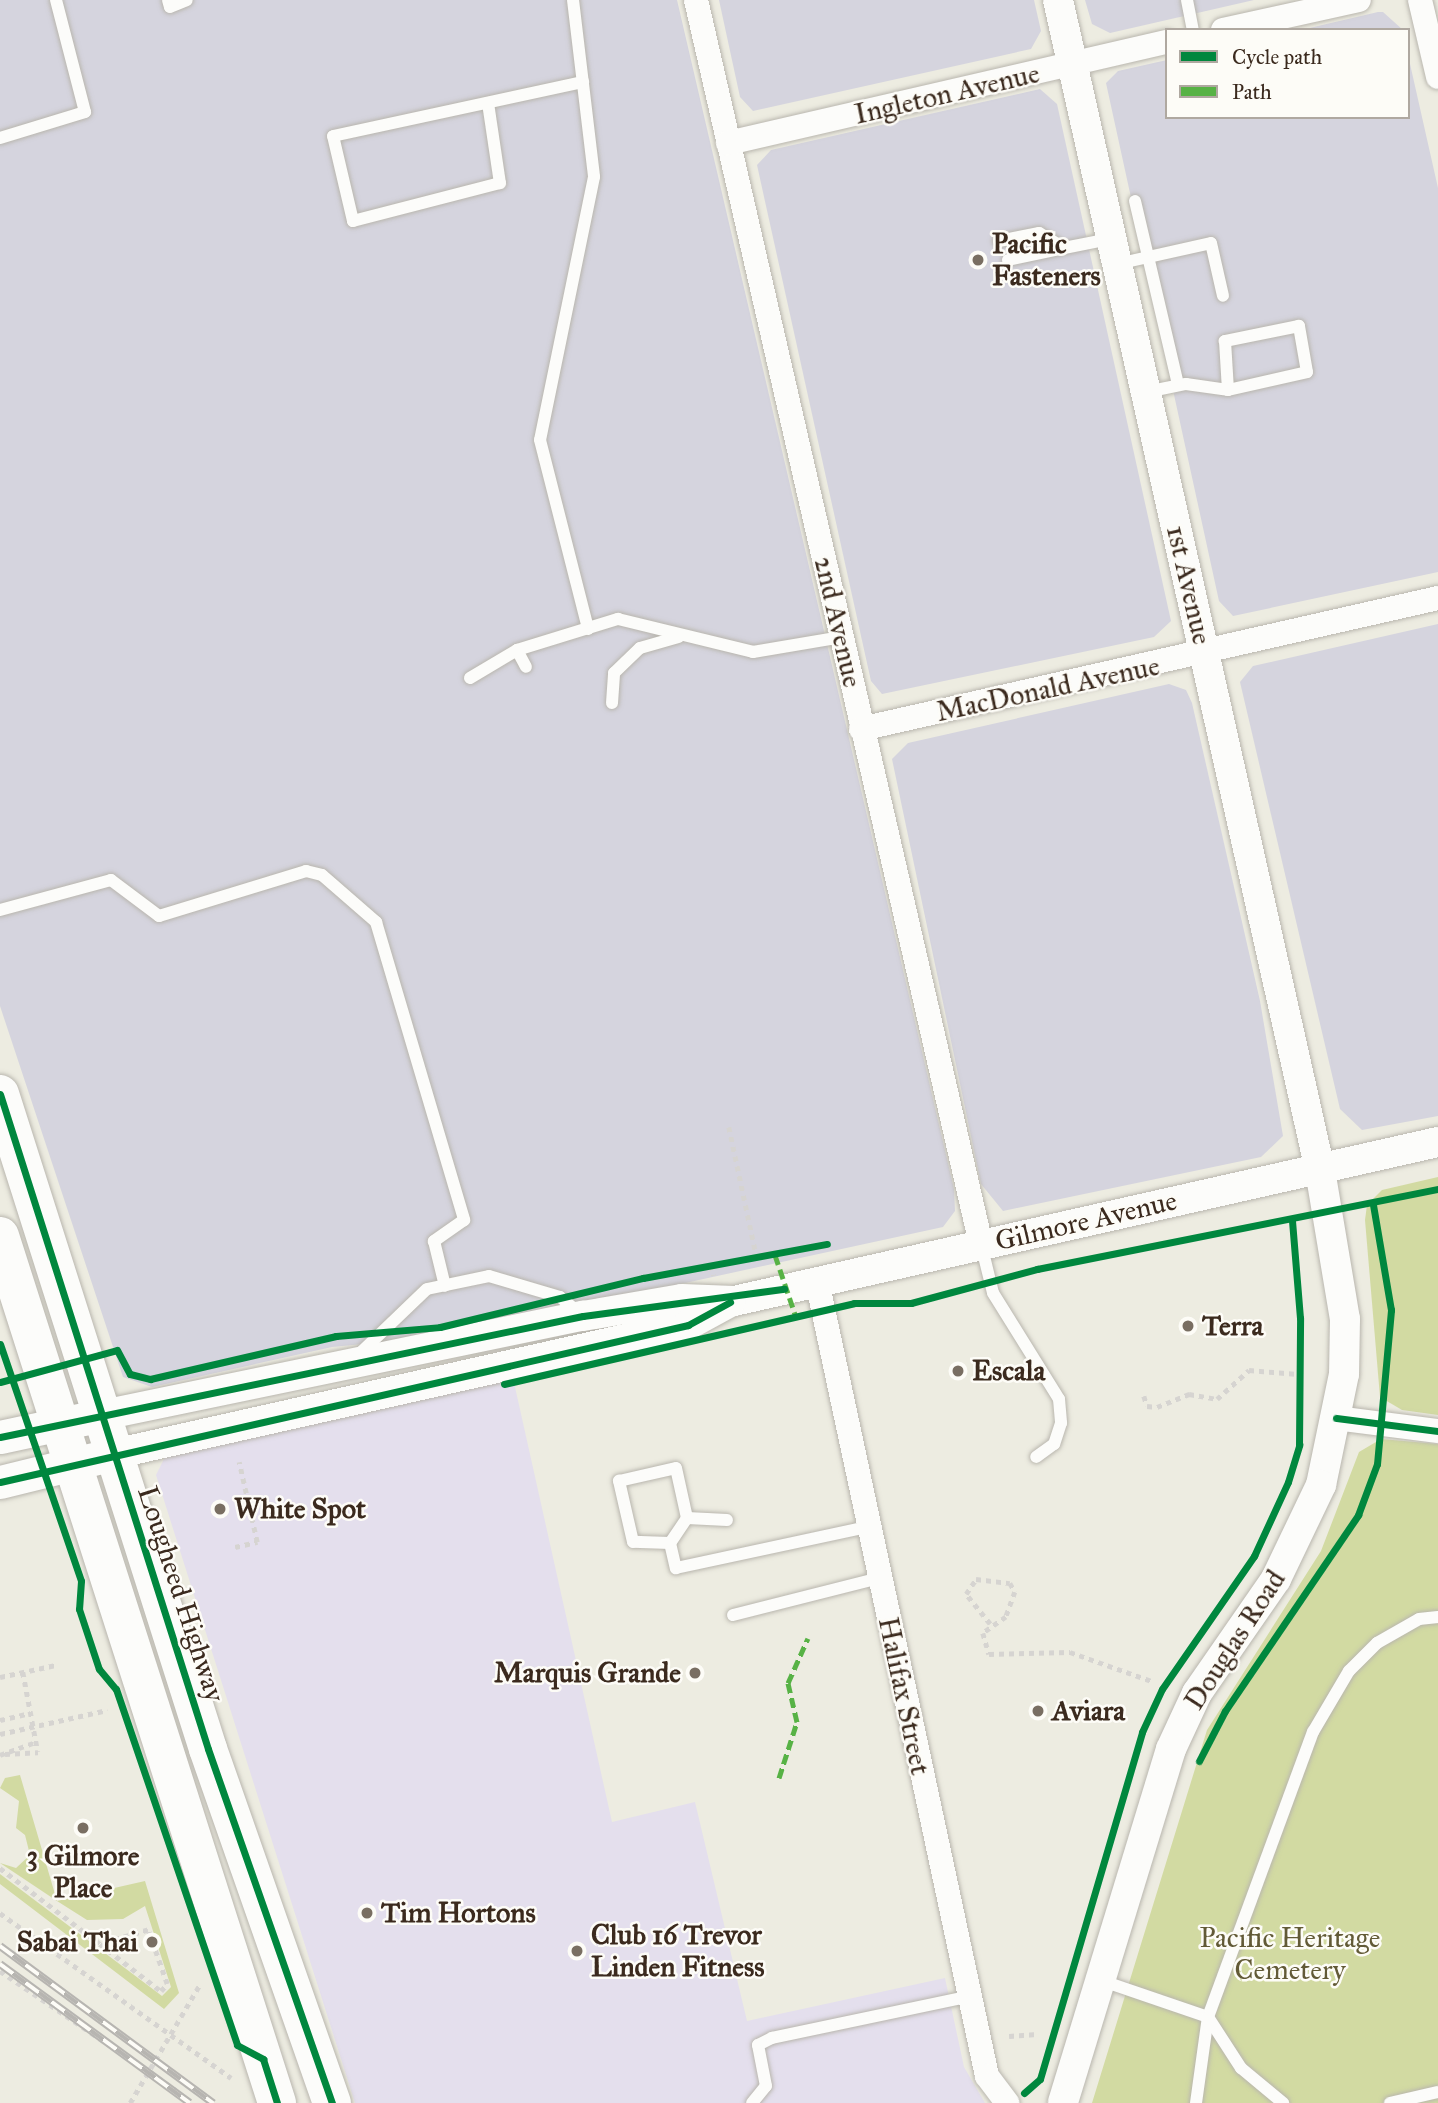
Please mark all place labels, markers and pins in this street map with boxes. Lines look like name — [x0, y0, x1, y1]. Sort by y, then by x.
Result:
place label: Pacific Fasteners — [992, 227, 1101, 293]
marker: Pacific Fasteners — [970, 252, 986, 268]
place label: Terra — [1202, 1309, 1263, 1343]
marker: Terra — [1180, 1318, 1196, 1334]
place label: Escala — [972, 1354, 1045, 1388]
marker: Escala — [950, 1363, 966, 1379]
place label: White Spot — [234, 1492, 366, 1526]
marker: White Spot — [212, 1501, 228, 1517]
place label: Marquis Grande — [494, 1656, 681, 1690]
marker: Marquis Grande — [687, 1665, 703, 1681]
place label: Aviara — [1052, 1694, 1125, 1728]
marker: Aviara — [1030, 1703, 1046, 1719]
marker: 3 Gilmore Place — [75, 1820, 91, 1836]
place label: 3 Gilmore Place — [27, 1839, 139, 1905]
place label: Tim Hortons — [381, 1896, 536, 1930]
marker: Tim Hortons — [359, 1905, 375, 1921]
place label: Club 16 Trevor Linden Fitness — [591, 1918, 764, 1984]
place label: Sabai Thai — [17, 1925, 138, 1959]
marker: Sabai Thai — [144, 1934, 160, 1950]
marker: Club 16 Trevor Linden Fitness — [569, 1943, 585, 1959]

